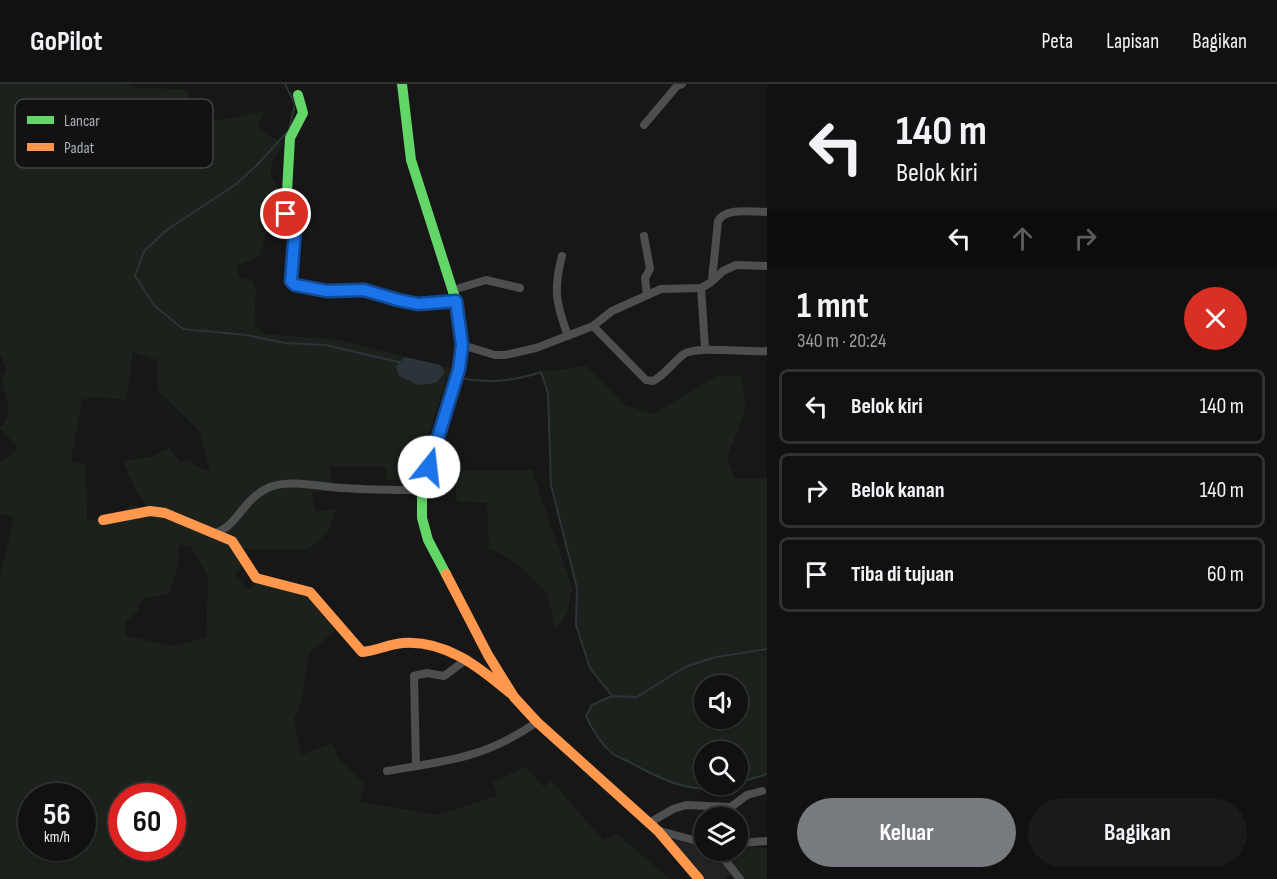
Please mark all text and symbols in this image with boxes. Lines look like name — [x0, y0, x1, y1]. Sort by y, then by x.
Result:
text: GoPilot — [30, 25, 102, 58]
text: Peta — [1042, 29, 1073, 54]
text: Lapisan — [1106, 29, 1159, 54]
text: Bagikan — [1192, 29, 1247, 54]
legend — [15, 99, 213, 168]
text: 140 m — [896, 106, 987, 157]
icon: left — [797, 108, 875, 186]
text: Lancar — [64, 112, 100, 131]
text: Padat — [64, 139, 95, 158]
text: Belok kiri — [896, 157, 978, 189]
pin — [260, 188, 311, 239]
icon: arrive — [269, 197, 302, 230]
icon: left — [943, 222, 976, 255]
icon: ahead — [1006, 222, 1039, 255]
icon: right — [1069, 222, 1102, 255]
text: 1 mnt — [797, 285, 869, 328]
button: close — [1184, 287, 1247, 350]
text: 340 m · 20:24 — [797, 329, 886, 353]
icon: left — [800, 390, 833, 423]
text: Belok kiri — [851, 393, 923, 420]
text: 140 m — [1200, 393, 1244, 420]
position arrow — [397, 435, 461, 499]
icon: right — [800, 474, 833, 507]
text: Belok kanan — [851, 477, 944, 504]
text: 140 m — [1200, 477, 1244, 504]
icon: arrive — [800, 558, 833, 591]
text: Tiba di tujuan — [851, 561, 954, 588]
text: 60 m — [1207, 561, 1244, 588]
map controls — [694, 675, 748, 861]
button: sound — [694, 675, 748, 729]
button: search — [694, 741, 748, 795]
speed limit sign: 60 — [108, 783, 186, 861]
text: 56 — [43, 797, 71, 833]
button: Keluar — [797, 798, 1016, 867]
button: Bagikan — [1028, 798, 1247, 867]
button: layers — [694, 807, 748, 861]
text: km/h — [44, 828, 70, 847]

